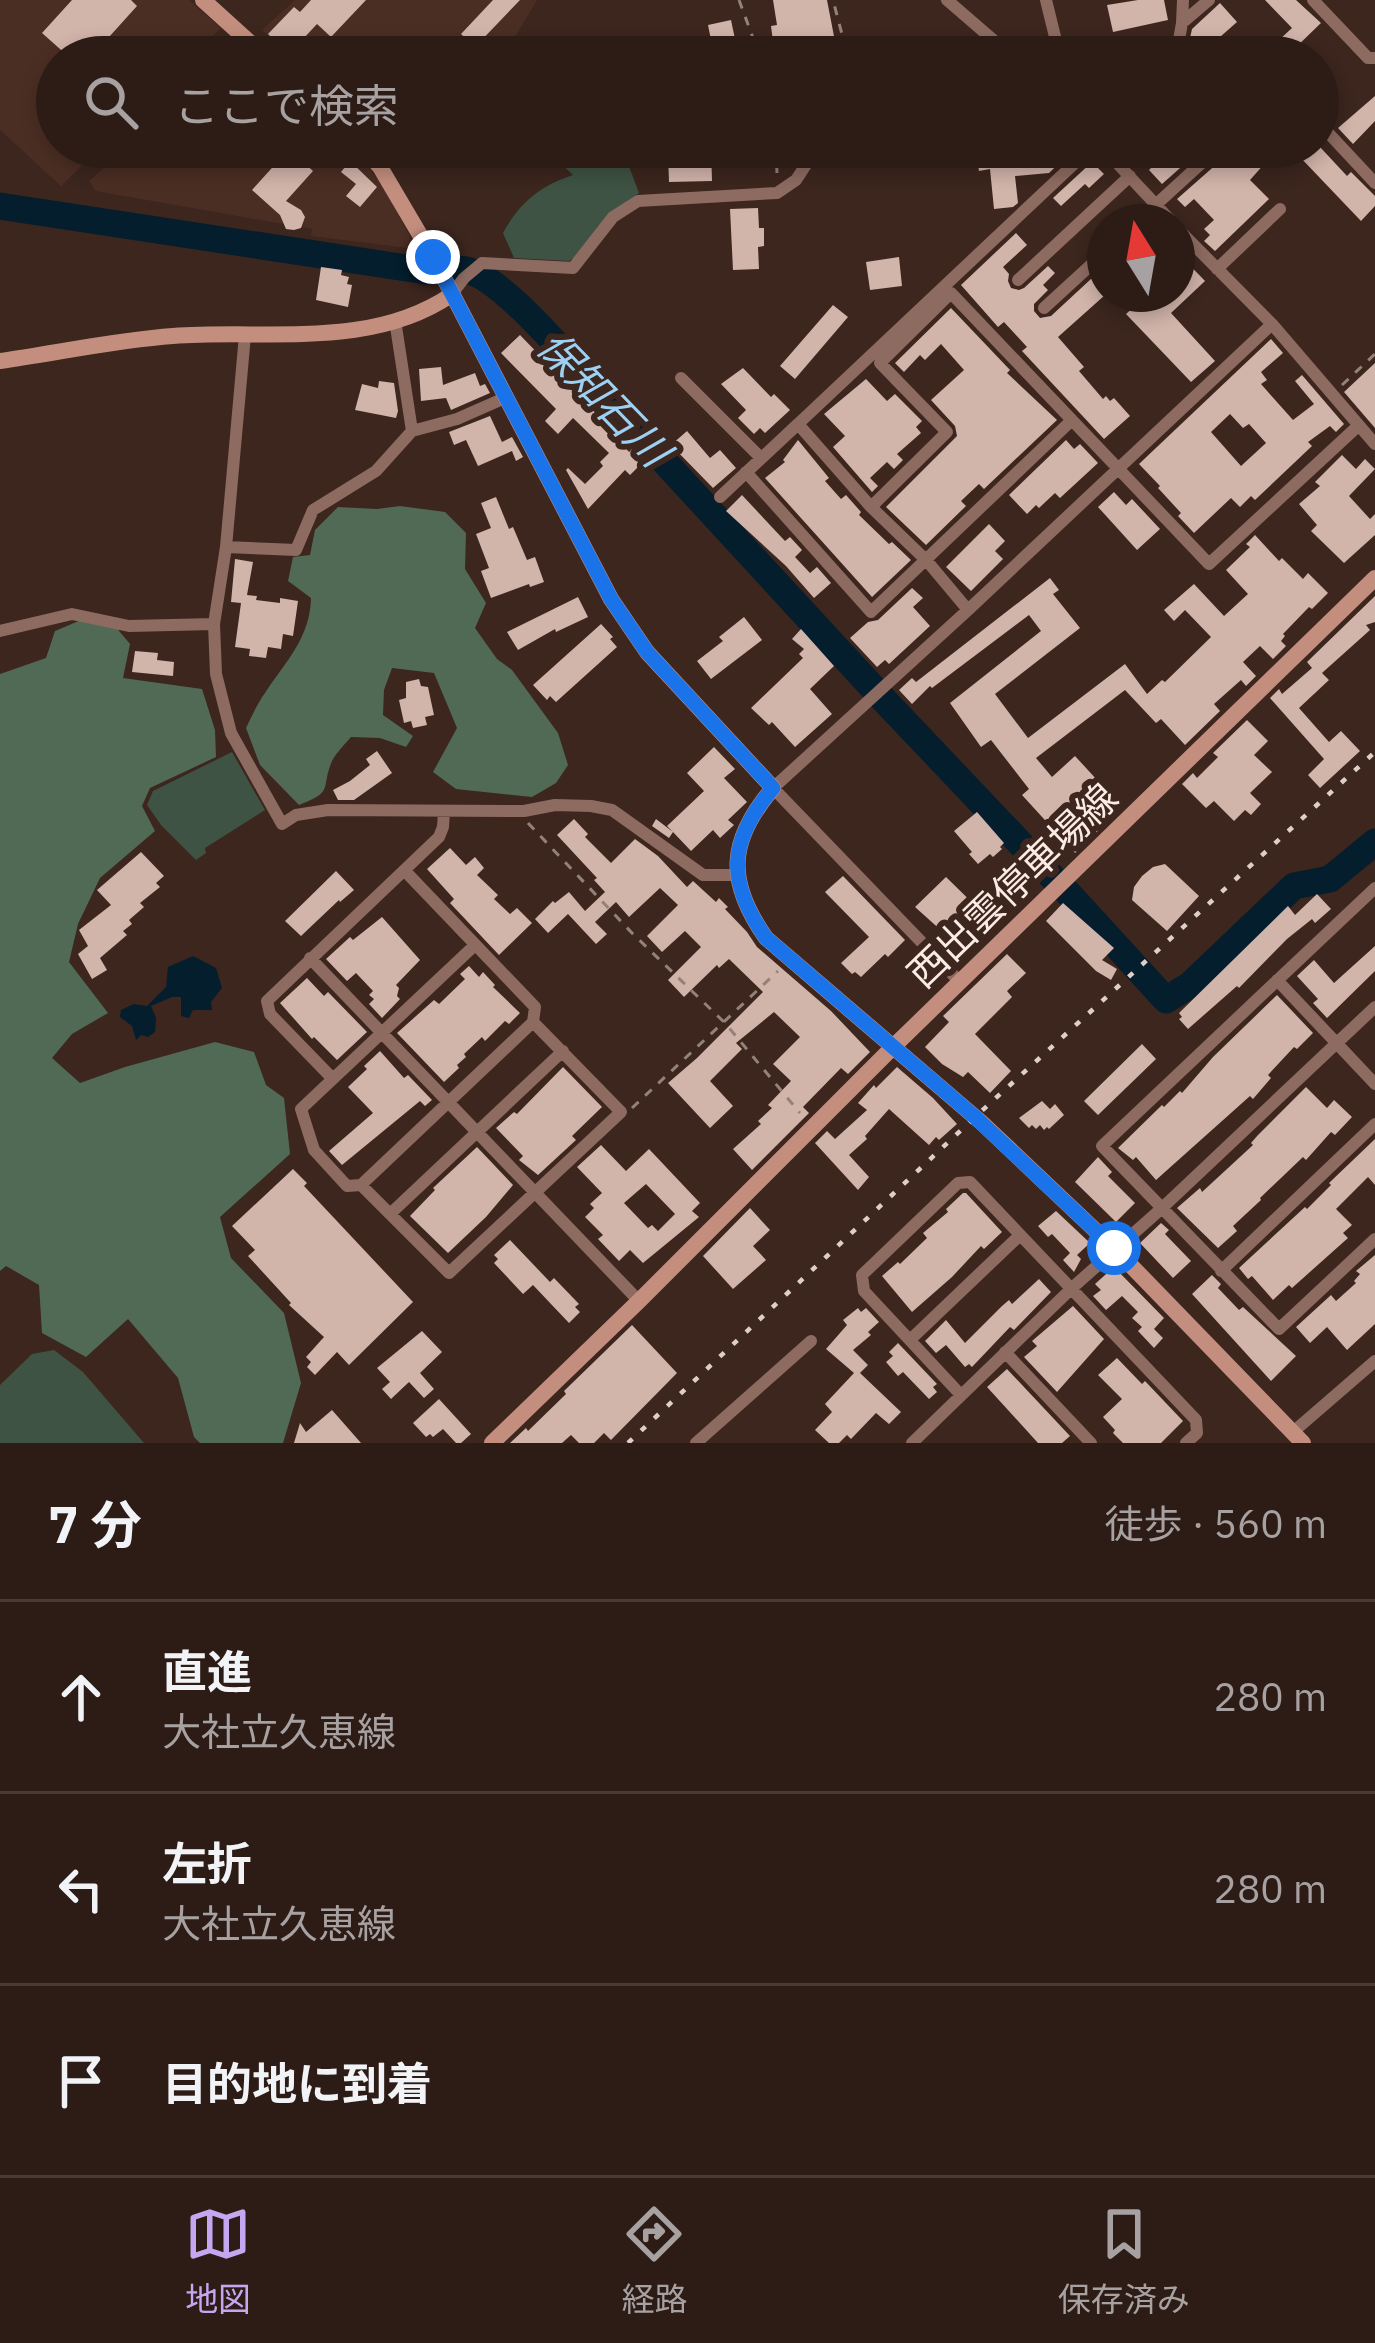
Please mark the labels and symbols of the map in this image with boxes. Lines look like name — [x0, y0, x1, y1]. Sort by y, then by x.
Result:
north arrow — [1087, 204, 1195, 312]
route end — [406, 230, 460, 284]
water label: 保知石川 — [526, 318, 685, 480]
street label: 西出雲停車場線 — [896, 772, 1128, 998]
route start — [1087, 1221, 1141, 1275]

